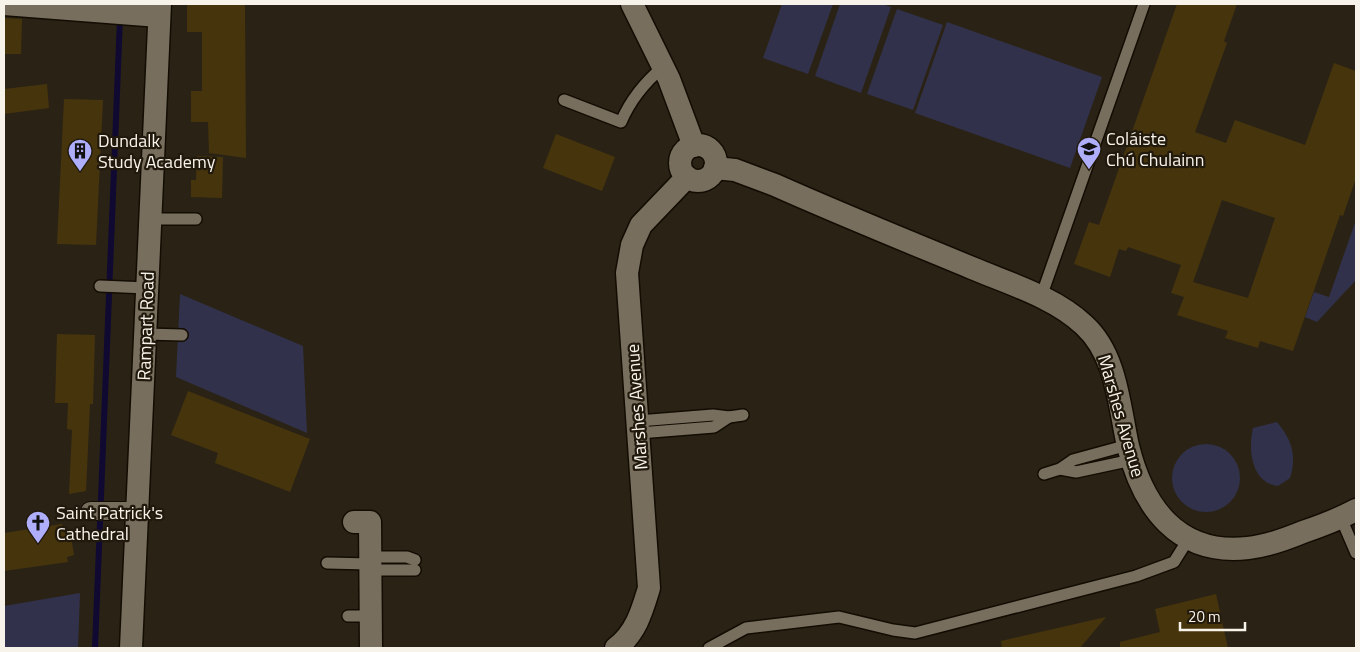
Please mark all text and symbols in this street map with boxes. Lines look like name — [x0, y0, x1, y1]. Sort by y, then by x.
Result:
place label: Coláiste Chú Chulainn — [1106, 125, 1204, 173]
place label: Dundalk Study Academy — [98, 127, 216, 175]
school or university icon: Coláiste Chú Chulainn — [1076, 136, 1102, 170]
building icon: Dundalk Study Academy — [67, 138, 93, 172]
street label: Rampart Road — [130, 271, 161, 381]
street label: Marshes Avenue — [619, 343, 654, 471]
street label: Marshes Avenue — [1091, 352, 1152, 480]
place label: Saint Patrick's Cathedral — [56, 499, 163, 547]
church icon: Saint Patrick's Cathedral — [25, 510, 51, 544]
scale bar — [1180, 600, 1245, 632]
text: 20 m — [1188, 605, 1221, 628]

